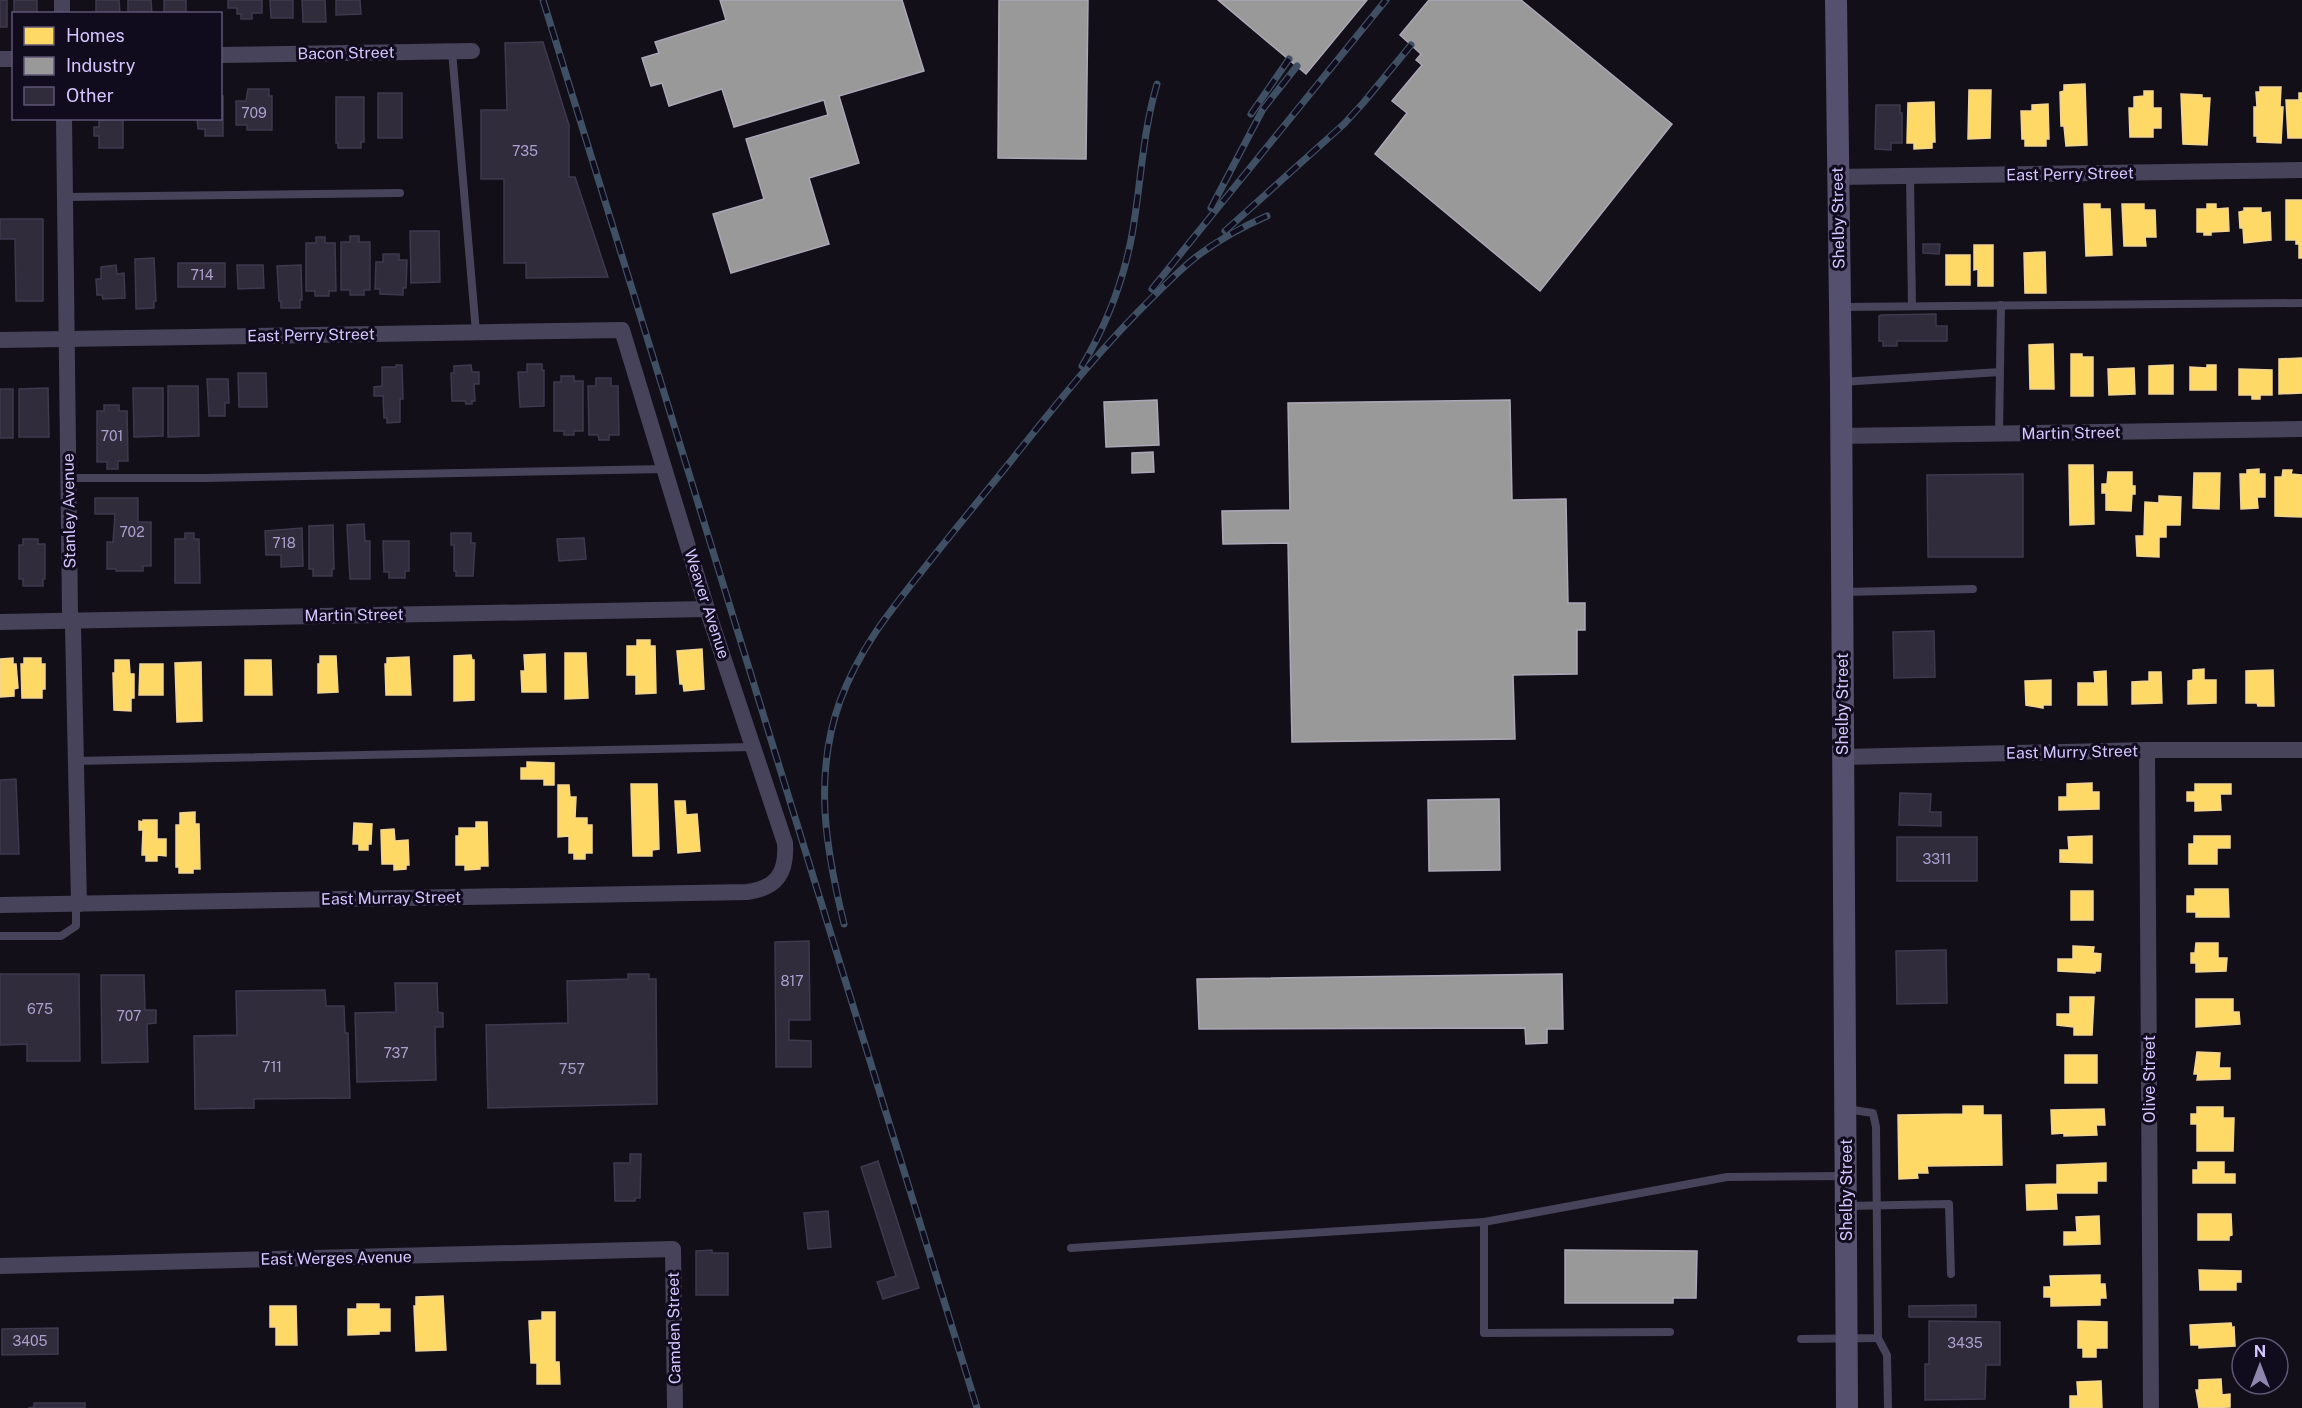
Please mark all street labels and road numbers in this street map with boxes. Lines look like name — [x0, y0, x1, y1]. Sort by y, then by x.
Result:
street label: Bacon Street — [297, 43, 395, 63]
street label: East Perry Street — [2006, 163, 2134, 185]
street label: Shelby Street — [1828, 167, 1848, 269]
street label: East Perry Street — [247, 324, 375, 346]
street label: Martin Street — [2021, 423, 2121, 443]
street label: Stanley Avenue — [58, 453, 80, 569]
street label: Weaver Avenue — [680, 547, 734, 661]
street label: Martin Street — [304, 605, 404, 625]
street label: Shelby Street — [1833, 653, 1852, 755]
street label: East Murry Street — [2006, 741, 2138, 763]
street label: East Murray Street — [321, 887, 461, 909]
street label: Olive Street — [2140, 1035, 2159, 1123]
street label: Shelby Street — [1837, 1139, 1856, 1241]
street label: East Werges Avenue — [260, 1247, 412, 1269]
street label: Camden Street — [664, 1272, 684, 1384]

